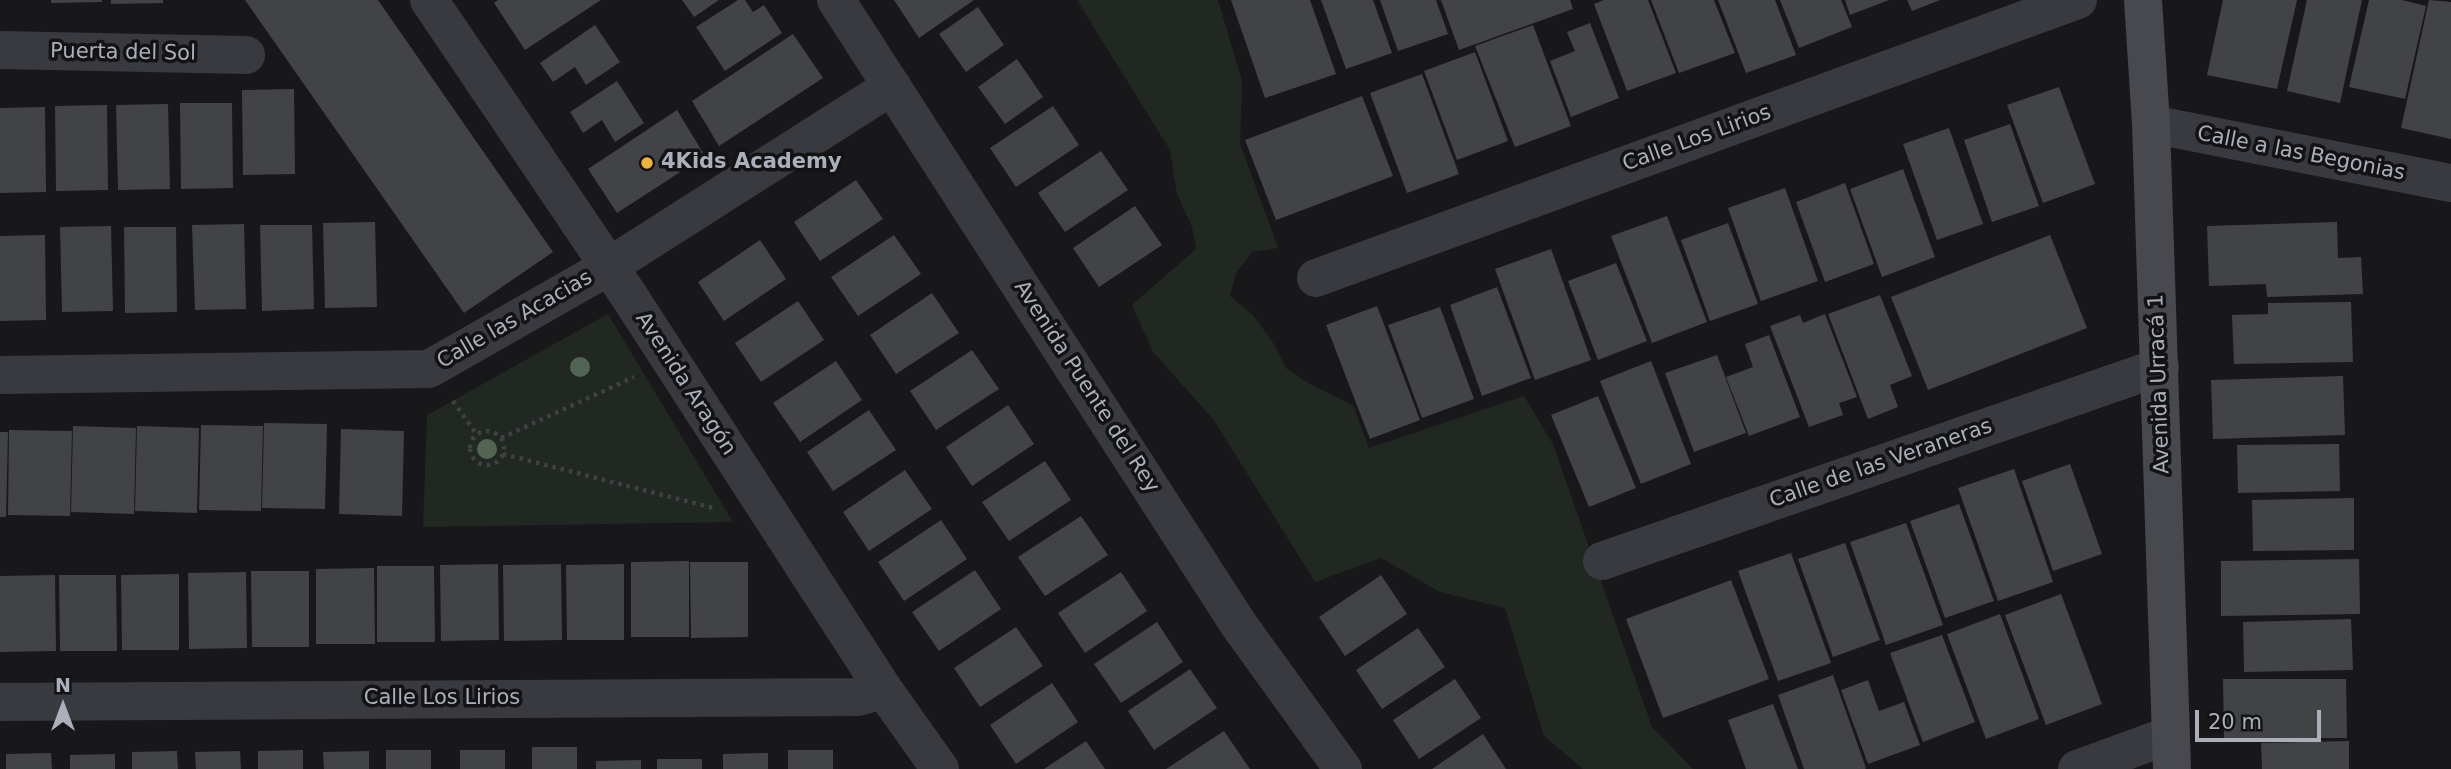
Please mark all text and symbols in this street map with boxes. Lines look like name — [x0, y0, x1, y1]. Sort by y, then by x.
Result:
street label: Puerta del Sol — [50, 39, 196, 67]
street label: Calle Los Lirios — [1619, 100, 1775, 178]
street label: Calle a las Begonias — [2195, 121, 2407, 187]
place label: 4Kids Academy — [661, 150, 842, 176]
marker: 4Kids Academy — [639, 155, 655, 171]
street label: Calle las Acacias — [433, 265, 597, 375]
street label: Avenida Puente del Rey — [1008, 276, 1164, 498]
street label: Avenida Urracá 1 — [2144, 294, 2176, 474]
street label: Avenida Aragón — [629, 308, 741, 460]
street label: Calle de las Veraneras — [1766, 414, 1996, 514]
north arrow — [28, 671, 98, 741]
text: N — [55, 674, 71, 696]
street label: Calle Los Lirios — [364, 686, 520, 712]
scale bar — [2199, 696, 2325, 740]
text: 20 m — [2208, 710, 2262, 734]

